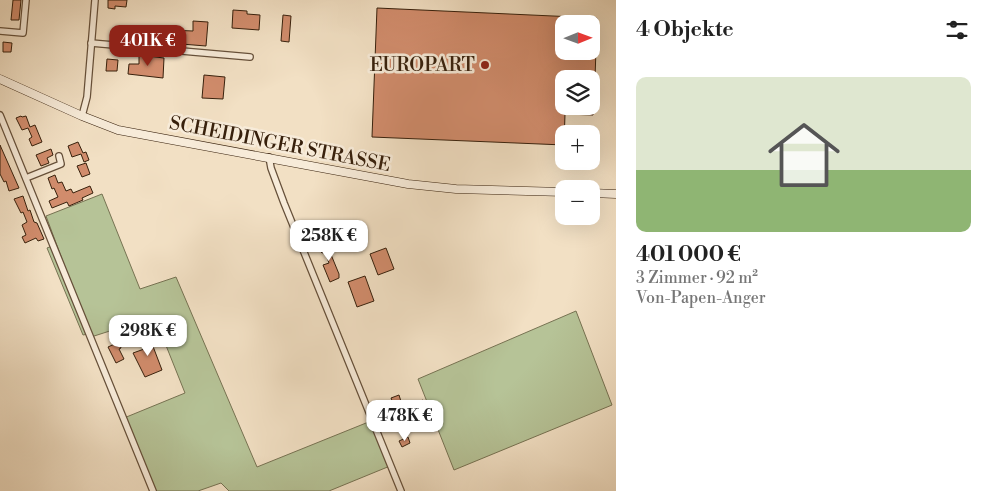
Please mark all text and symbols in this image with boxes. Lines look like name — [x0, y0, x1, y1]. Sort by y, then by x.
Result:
north arrow — [555, 15, 600, 60]
map controls — [555, 15, 600, 225]
icon: filters — [943, 16, 971, 44]
text: 4 Objekte — [636, 17, 734, 43]
pin: 401K € — [107, 24, 189, 67]
text: 401K € — [120, 31, 176, 51]
place label: EUROPART — [370, 53, 475, 77]
marker: EUROPART — [479, 59, 491, 71]
button: layers — [555, 70, 600, 115]
icon: home — [759, 110, 849, 200]
street label: SCHEIDINGER STRASSE — [167, 111, 393, 177]
button: + — [555, 125, 600, 170]
button: − — [555, 180, 600, 225]
pin: 258K € — [288, 220, 370, 262]
text: 258K € — [301, 226, 357, 246]
text: 401 000 € — [636, 242, 741, 268]
text: 3 Zimmer · 92 m² — [636, 268, 758, 288]
text: Von-Papen-Anger — [636, 288, 766, 308]
pin: 298K € — [107, 314, 189, 357]
text: 298K € — [120, 321, 176, 341]
pin: 478K € — [364, 400, 446, 442]
text: 478K € — [377, 406, 433, 426]

